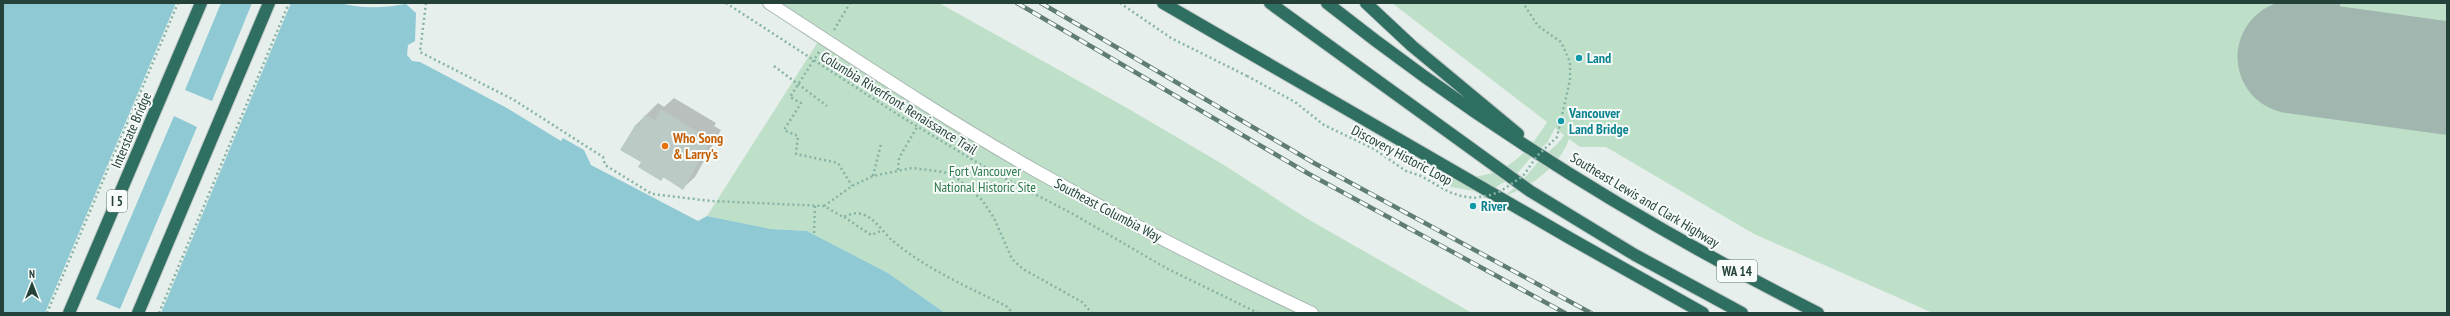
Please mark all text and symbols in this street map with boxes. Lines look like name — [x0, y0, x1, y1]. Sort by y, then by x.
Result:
street label: Columbia Riverfront Renaissance Trail — [817, 47, 981, 159]
place label: Land — [1587, 49, 1611, 67]
marker: Land — [1574, 53, 1584, 63]
street label: Interstate Bridge — [107, 89, 155, 171]
place label: Vancouver Land Bridge — [1568, 104, 1629, 138]
marker: Vancouver Land Bridge — [1556, 116, 1566, 126]
street label: Discovery Historic Loop — [1348, 121, 1456, 189]
place label: Who Song & Larry's — [672, 129, 723, 163]
marker: Who Song & Larry's — [660, 141, 670, 151]
street label: Southeast Lewis and Clark Highway — [1567, 148, 1723, 252]
park label: Fort Vancouver National Historic Site — [934, 162, 1036, 196]
street label: Southeast Columbia Way — [1051, 174, 1165, 246]
road number: I 5 — [107, 190, 127, 212]
place label: River — [1481, 197, 1508, 215]
marker: River — [1468, 201, 1478, 211]
road number: WA 14 — [1717, 260, 1757, 282]
north arrow — [12, 264, 52, 304]
text: N — [29, 267, 35, 281]

